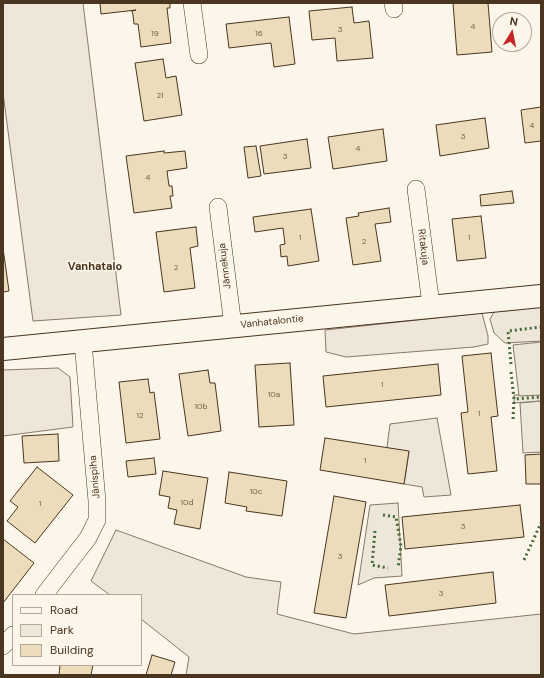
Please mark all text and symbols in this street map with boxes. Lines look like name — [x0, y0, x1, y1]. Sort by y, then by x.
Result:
north arrow — [492, 12, 532, 52]
text: N — [509, 14, 519, 29]
house number: 4 — [471, 22, 475, 32]
house number: 3 — [338, 25, 342, 35]
house number: 19 — [151, 29, 159, 39]
house number: 16 — [255, 29, 263, 39]
house number: 21 — [156, 91, 164, 101]
house number: 4 — [530, 121, 534, 131]
house number: 3 — [461, 132, 465, 142]
house number: 4 — [356, 144, 360, 154]
house number: 3 — [283, 152, 287, 162]
house number: 4 — [146, 173, 150, 183]
street label: Ritakuja — [415, 228, 431, 266]
house number: 1 — [299, 233, 301, 243]
house number: 1 — [468, 233, 470, 243]
house number: 2 — [362, 237, 366, 247]
street label: Jännekuja — [216, 242, 234, 290]
district label: Vanhatalo — [68, 260, 122, 274]
house number: 2 — [174, 263, 178, 273]
street label: Vanhatalontie — [240, 313, 304, 331]
house number: 1 — [381, 380, 383, 390]
house number: 10a — [268, 390, 280, 400]
house number: 10b — [195, 402, 207, 412]
house number: 1 — [478, 409, 480, 419]
house number: 12 — [136, 411, 144, 421]
street label: Jänispiha — [87, 455, 103, 499]
house number: 1 — [364, 456, 366, 466]
house number: 10c — [250, 487, 262, 497]
house number: 10d — [181, 498, 193, 508]
house number: 1 — [39, 499, 41, 509]
house number: 3 — [461, 522, 465, 532]
house number: 3 — [338, 552, 342, 562]
house number: 3 — [439, 589, 443, 599]
legend — [12, 594, 142, 666]
text: Road — [50, 602, 78, 618]
text: Park — [50, 622, 74, 638]
text: Building — [50, 642, 94, 658]

